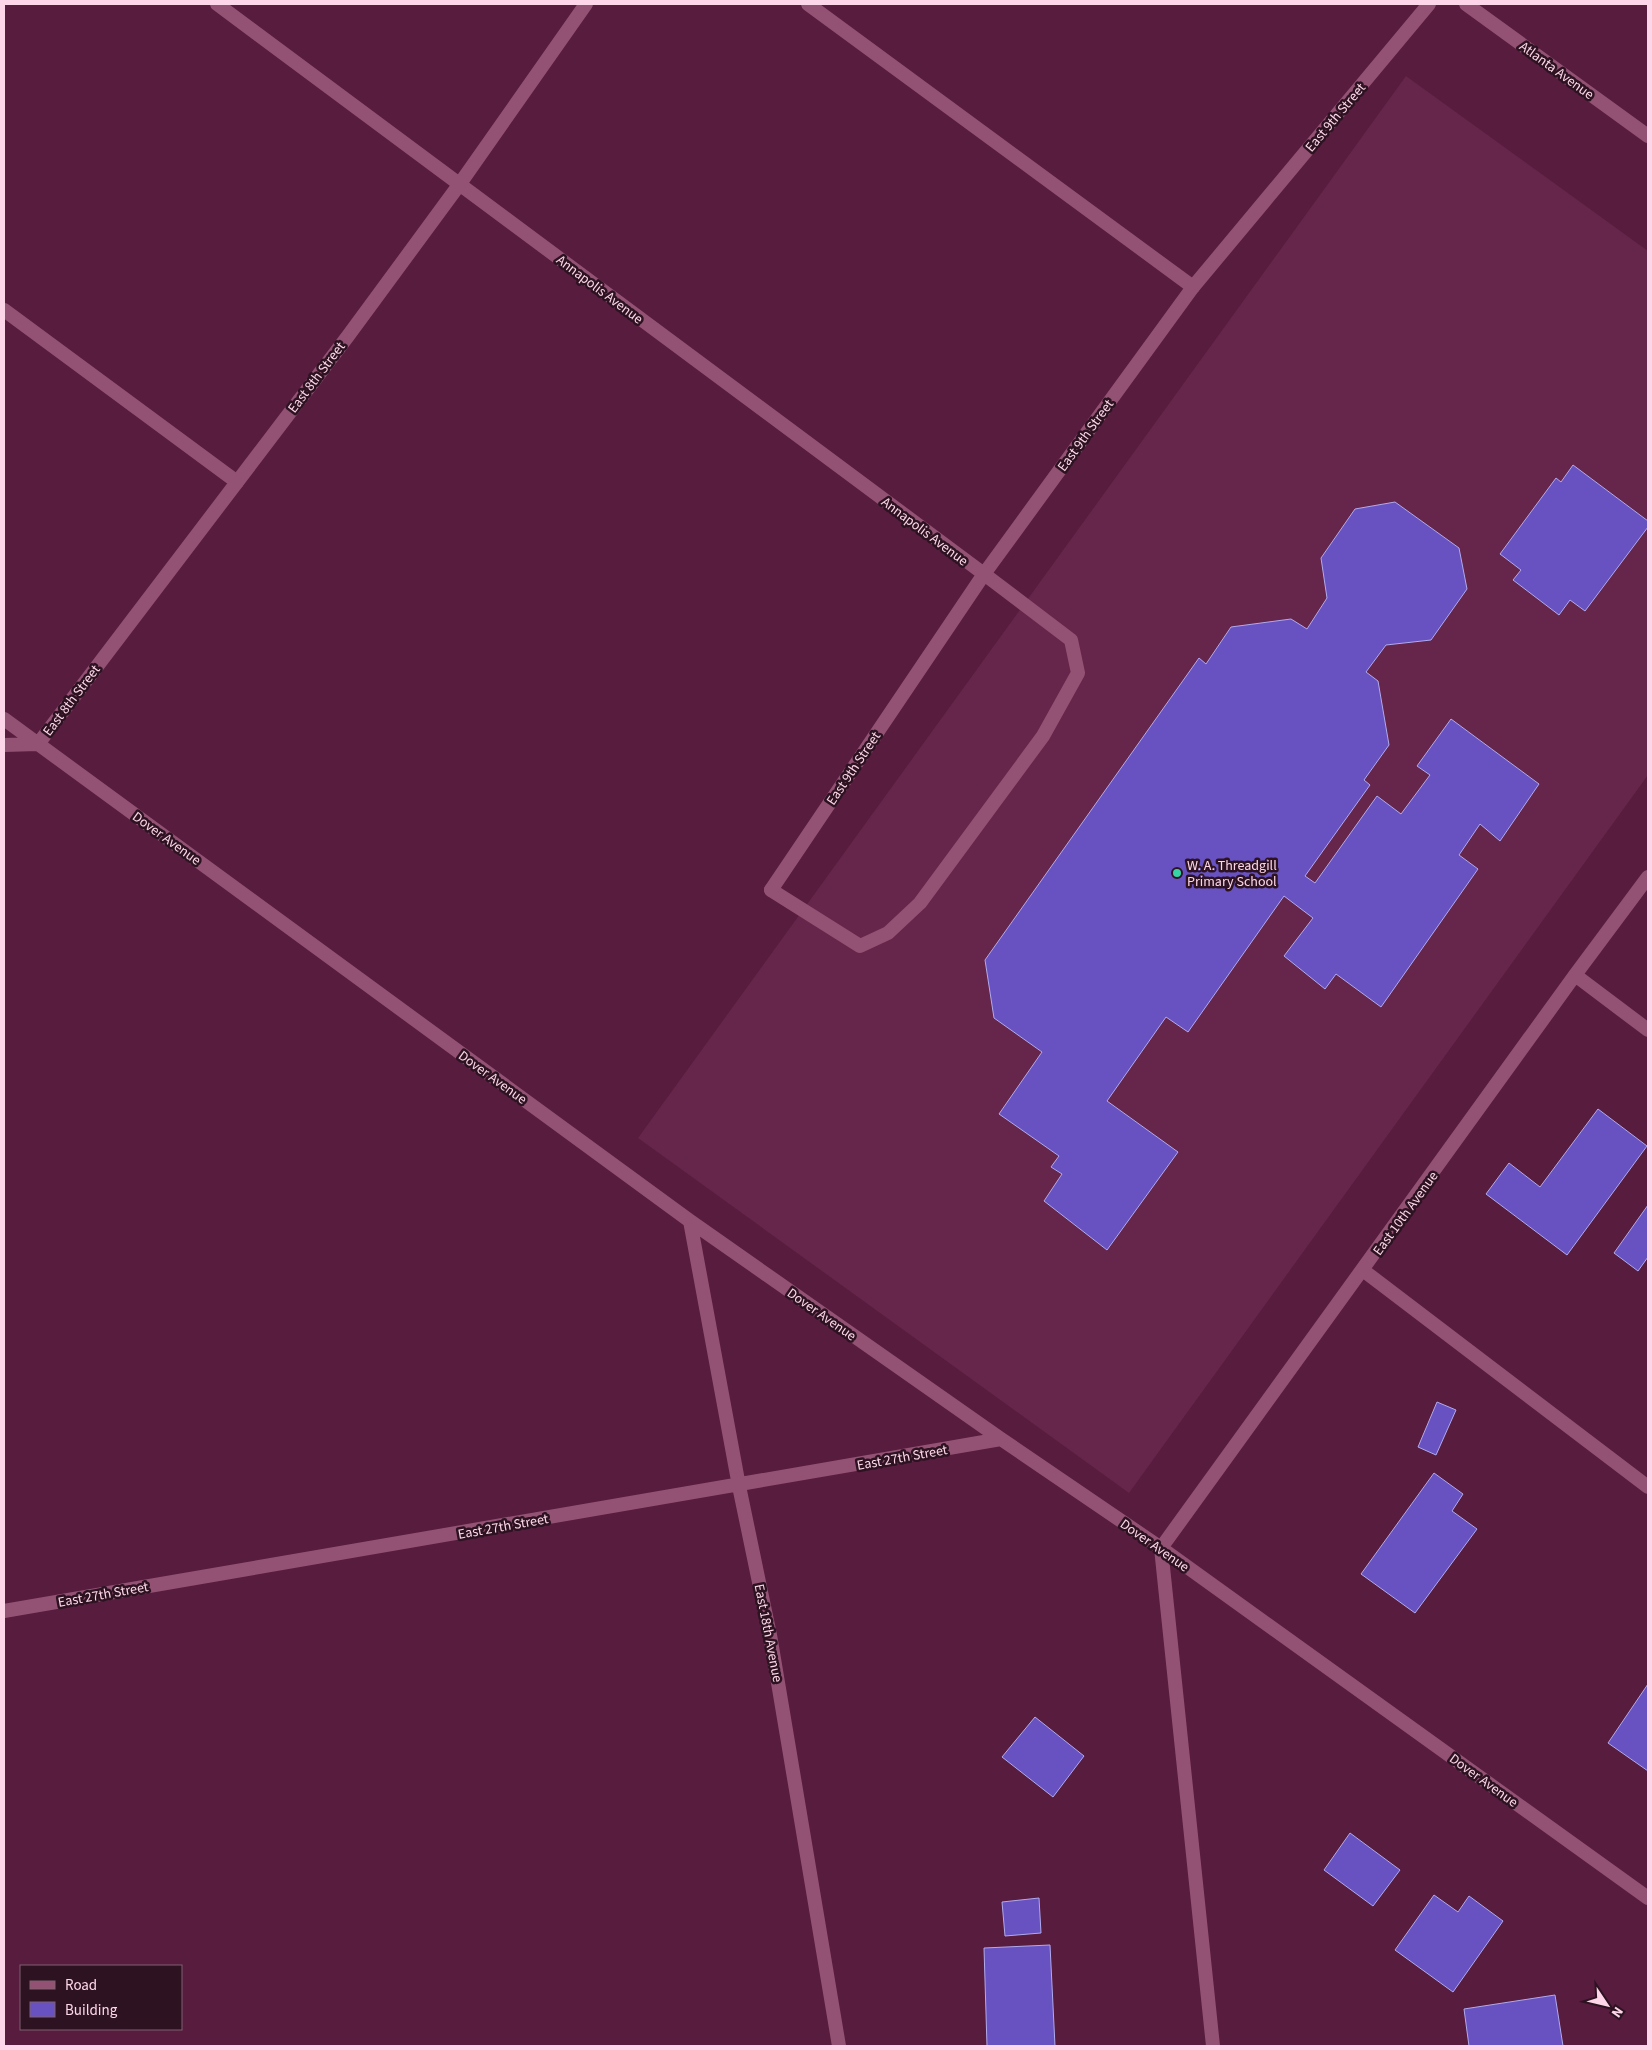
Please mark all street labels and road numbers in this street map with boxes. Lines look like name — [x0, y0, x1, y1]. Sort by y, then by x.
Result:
street label: Atlanta Avenue — [1515, 37, 1598, 105]
street label: East 9th Street — [1301, 79, 1371, 157]
street label: Annapolis Avenue — [552, 250, 647, 329]
street label: East 8th Street — [283, 338, 350, 417]
street label: East 9th Street — [1053, 395, 1119, 476]
street label: Annapolis Avenue — [877, 492, 972, 571]
street label: East 8th Street — [38, 661, 105, 740]
street label: East 9th Street — [822, 728, 886, 809]
street label: Dover Avenue — [128, 807, 205, 871]
street label: Dover Avenue — [454, 1046, 531, 1110]
street label: East 10th Avenue — [1368, 1167, 1443, 1260]
street label: Dover Avenue — [783, 1284, 860, 1346]
street label: East 27th Street — [855, 1440, 949, 1476]
street label: East 27th Street — [456, 1509, 550, 1545]
street label: Dover Avenue — [1116, 1515, 1193, 1577]
street label: East 27th Street — [56, 1577, 150, 1613]
street label: East 18th Avenue — [749, 1582, 787, 1684]
street label: Dover Avenue — [1445, 1749, 1522, 1813]

